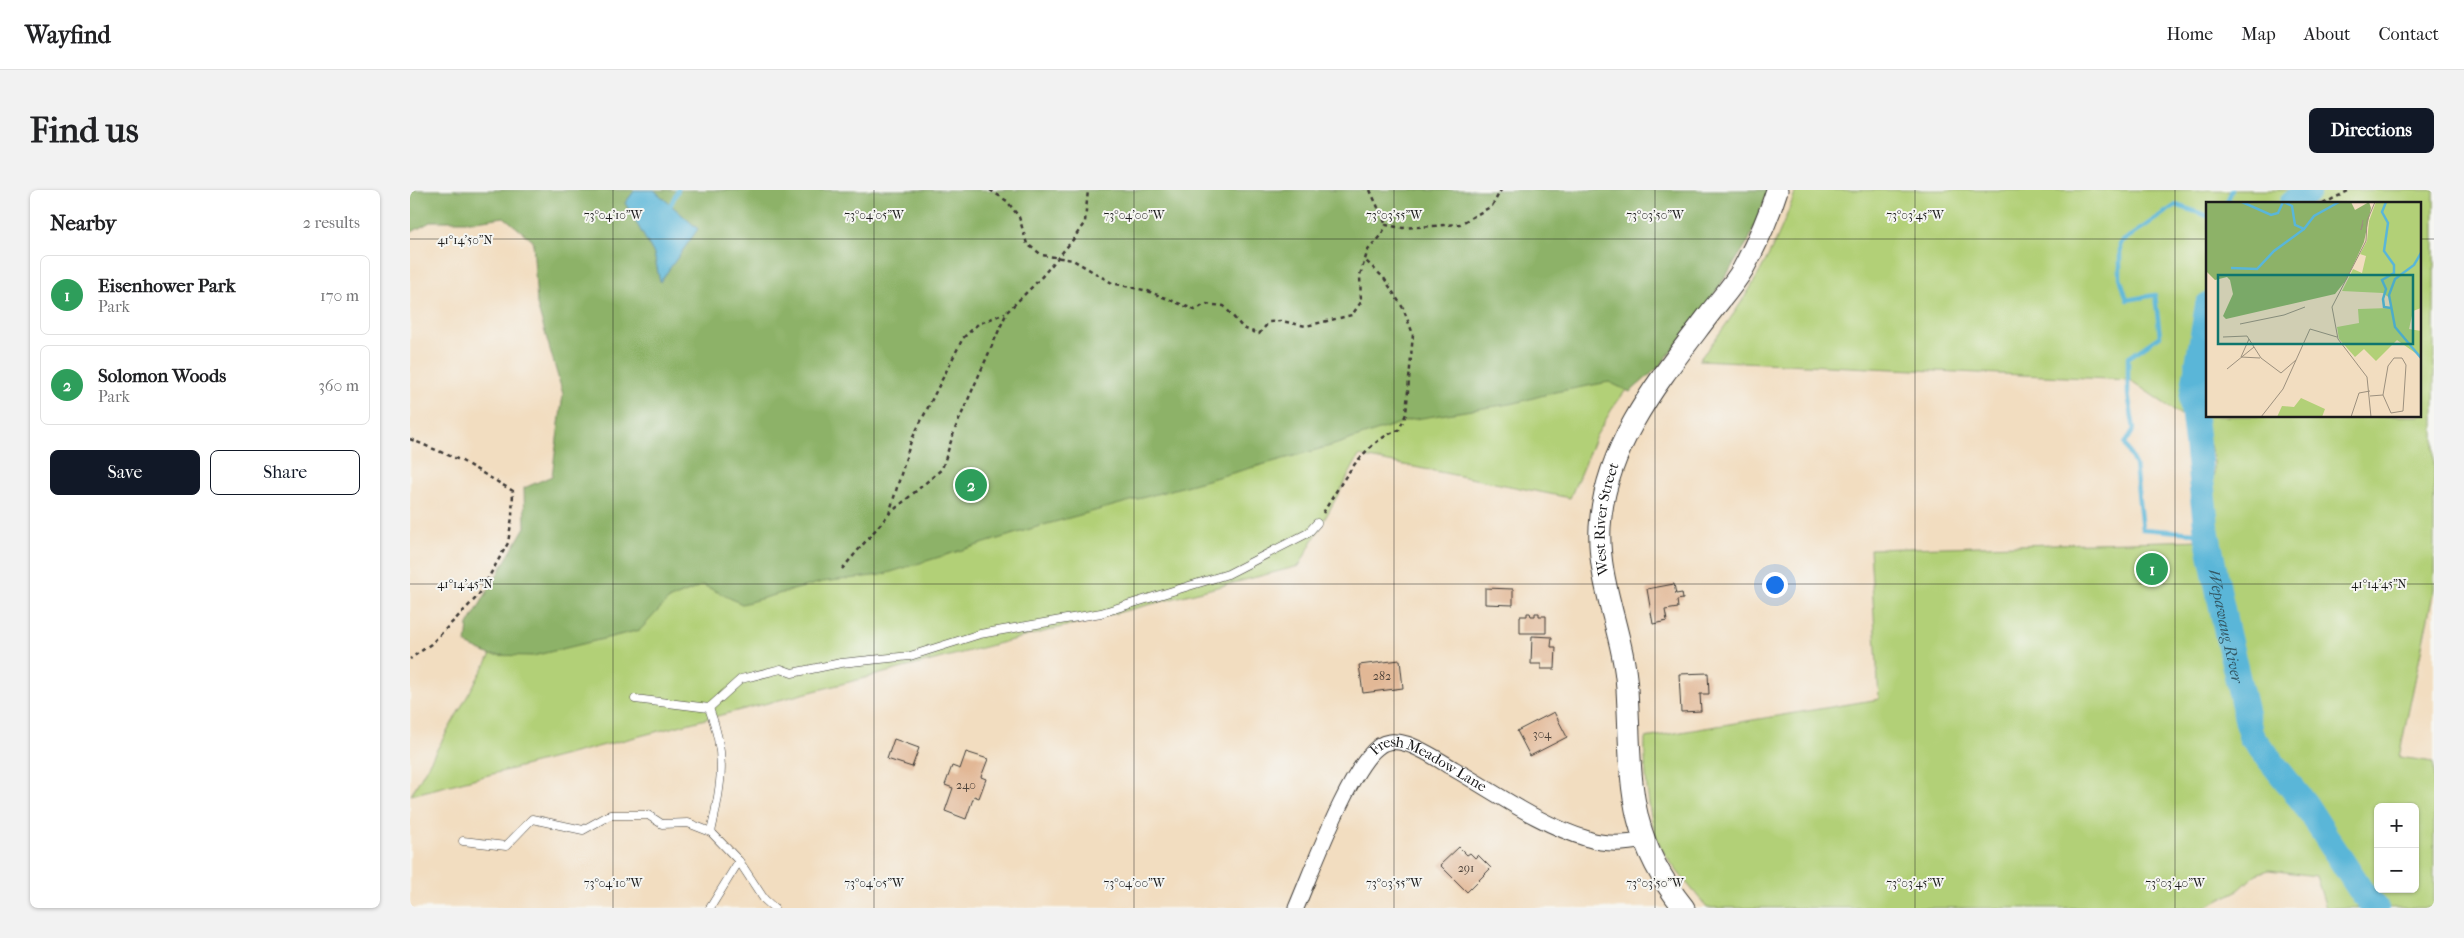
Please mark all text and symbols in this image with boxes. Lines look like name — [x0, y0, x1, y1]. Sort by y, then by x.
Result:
text: Wayfind — [25, 21, 111, 49]
text: Home — [2166, 24, 2213, 45]
text: Map — [2241, 24, 2276, 45]
text: About — [2304, 24, 2350, 45]
text: Contact — [2378, 24, 2439, 45]
button: Directions — [2309, 108, 2434, 153]
text: Find us — [30, 110, 139, 151]
inset map — [2206, 202, 2422, 418]
text: 73°04'10"W — [584, 208, 643, 222]
text: 73°04'05"W — [844, 208, 905, 222]
text: 73°04'00"W — [1104, 208, 1166, 222]
text: 73°03'55"W — [1366, 208, 1423, 222]
text: 73°03'50"W — [1626, 208, 1685, 222]
text: 73°03'45"W — [1886, 208, 1945, 222]
text: Nearby — [50, 211, 116, 235]
text: 2 results — [303, 213, 360, 232]
text: 41°14'50"N — [437, 233, 493, 247]
text: Eisenhower Park — [98, 275, 236, 297]
text: 1 — [64, 286, 70, 305]
text: 170 m — [320, 286, 359, 305]
text: Park — [98, 297, 130, 316]
text: Solomon Woods — [98, 365, 226, 387]
text: 2 — [63, 376, 71, 395]
text: 360 m — [318, 376, 359, 395]
text: Park — [98, 387, 130, 406]
button: Save — [50, 450, 200, 495]
button: Share — [210, 450, 360, 495]
street label: West River Street — [1591, 459, 1623, 578]
pin: 2 — [955, 466, 987, 504]
pin: 1 — [2136, 550, 2168, 588]
water label: Wepawaug River — [2204, 567, 2248, 687]
your location — [1762, 572, 1788, 598]
text: 41°14'45"N — [437, 577, 493, 591]
text: 41°14'45"N — [2351, 577, 2407, 591]
house number: 282 — [1373, 669, 1391, 683]
house number: 304 — [1533, 727, 1552, 741]
street label: Fresh Meadow Lane — [1366, 733, 1491, 796]
house number: 240 — [956, 778, 976, 792]
map controls — [2374, 803, 2419, 893]
button: + — [2374, 803, 2419, 848]
button: − — [2374, 848, 2419, 893]
house number: 291 — [1458, 861, 1474, 875]
text: 73°04'10"W — [584, 876, 643, 890]
text: 73°04'05"W — [844, 876, 905, 890]
text: 73°04'00"W — [1104, 876, 1166, 890]
text: 73°03'55"W — [1366, 876, 1423, 890]
text: 73°03'50"W — [1626, 876, 1685, 890]
text: 73°03'45"W — [1886, 876, 1945, 890]
text: 73°03'40"W — [2145, 876, 2206, 890]

